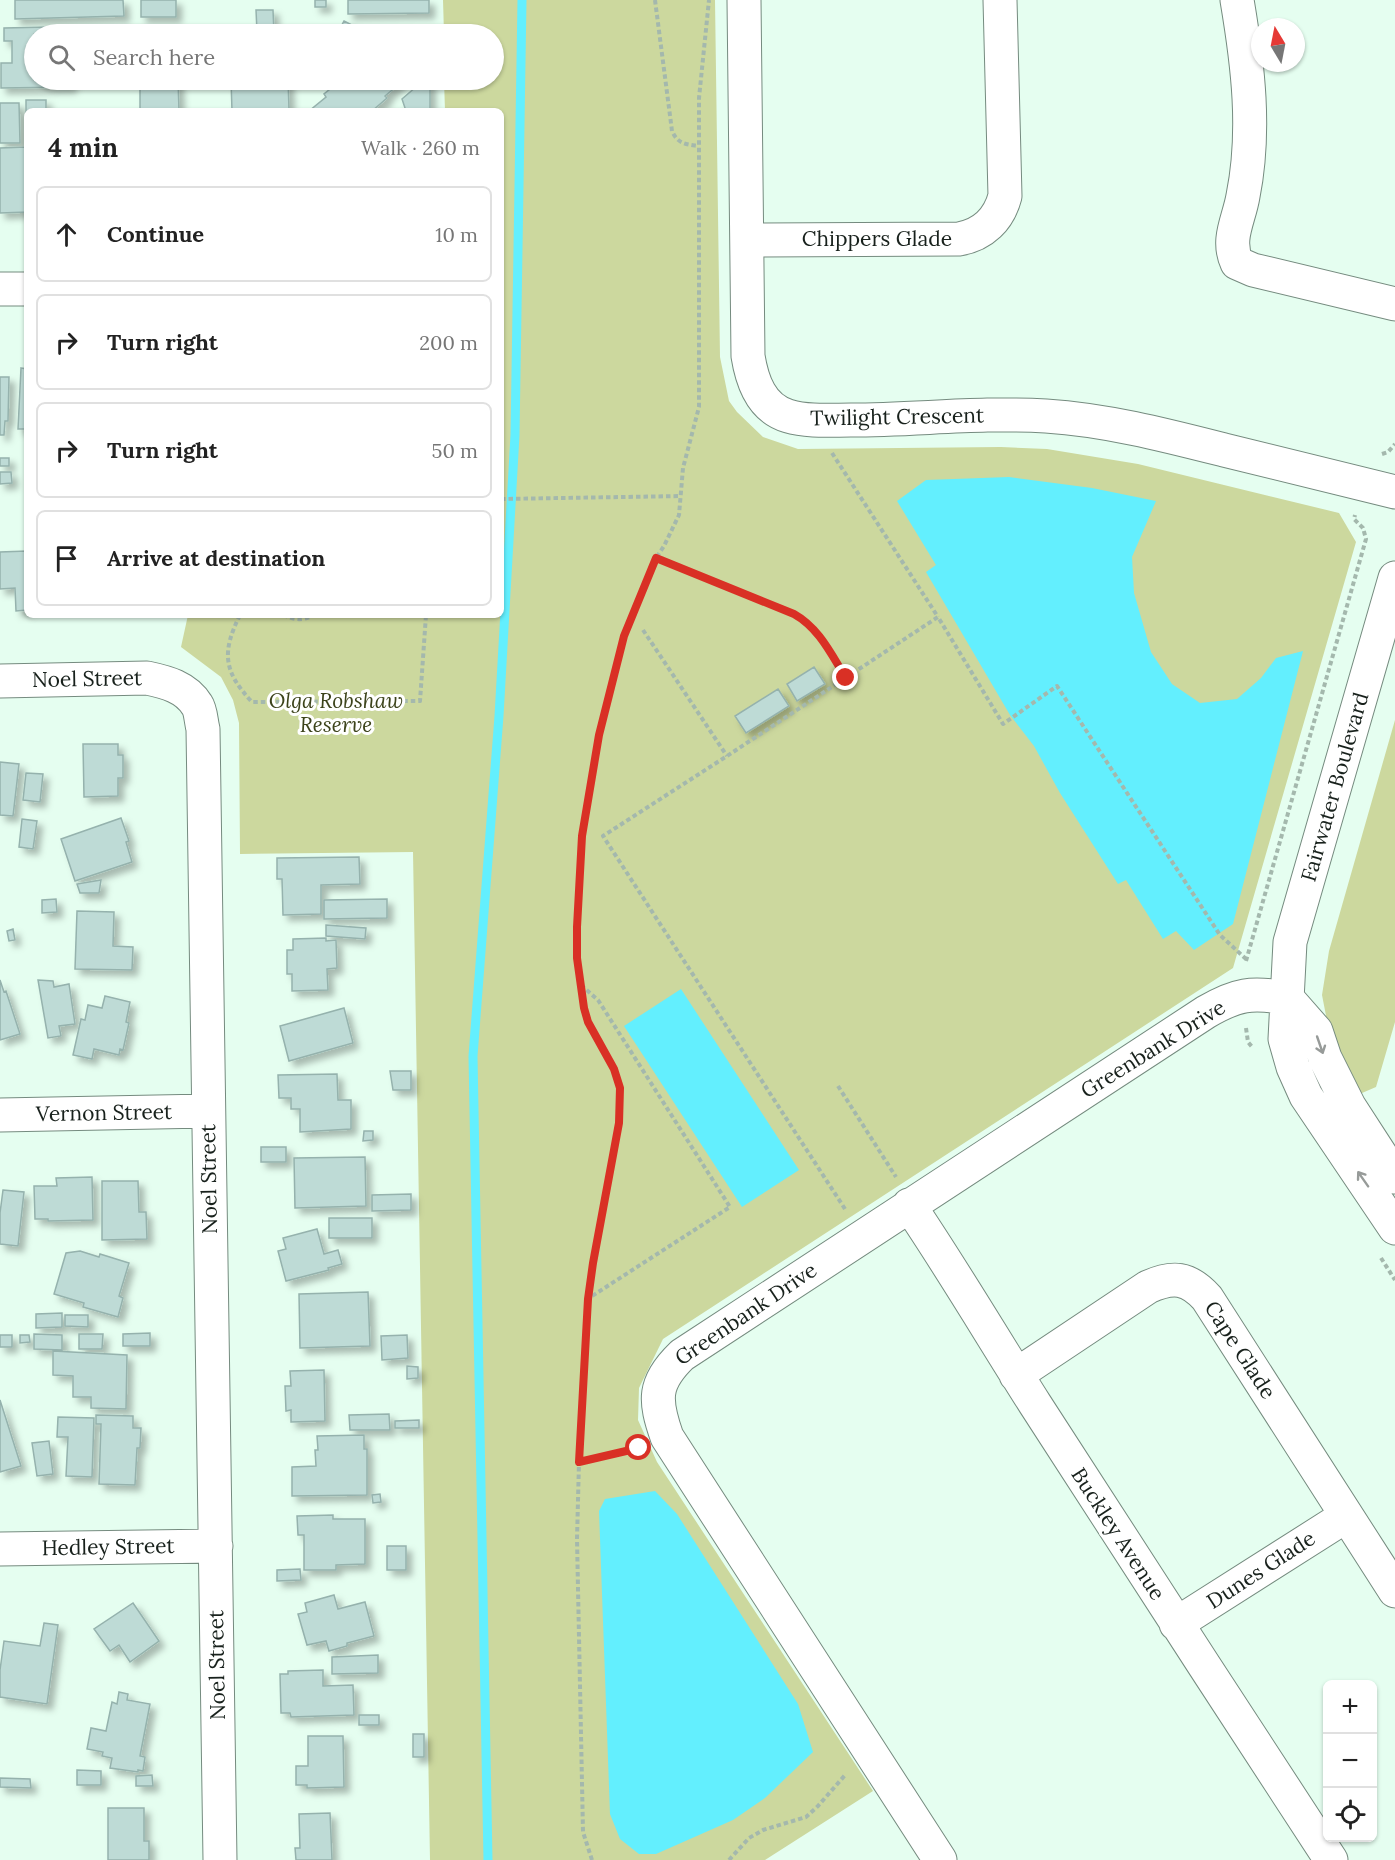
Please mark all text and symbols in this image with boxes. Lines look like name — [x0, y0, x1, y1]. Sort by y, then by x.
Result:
north arrow — [1251, 18, 1305, 72]
search box — [24, 24, 504, 90]
icon: search — [45, 41, 78, 74]
text: Search here — [93, 43, 215, 71]
text: 4 min — [48, 131, 118, 164]
text: Walk · 260 m — [361, 135, 480, 160]
icon: ahead — [50, 218, 83, 251]
text: Continue — [107, 220, 204, 248]
text: 10 m — [435, 222, 478, 247]
street label: Chippers Glade — [802, 225, 952, 252]
icon: right — [50, 326, 83, 359]
text: Turn right — [107, 328, 218, 356]
text: 200 m — [419, 330, 478, 355]
street label: Twilight Crescent — [810, 401, 985, 432]
icon: right — [50, 434, 83, 467]
text: Turn right — [107, 436, 218, 464]
text: 50 m — [432, 438, 478, 463]
icon: arrive — [50, 542, 83, 575]
text: Arrive at destination — [107, 544, 325, 572]
street label: Noel Street — [32, 664, 143, 693]
route end — [832, 664, 858, 690]
park label: Olga Robshaw Reserve — [269, 687, 403, 738]
street label: Fairwater Boulevard — [1295, 689, 1374, 885]
street label: Greenbank Drive — [1075, 993, 1230, 1104]
one-way arrow — [1316, 1035, 1327, 1054]
street label: Vernon Street — [35, 1098, 173, 1127]
street label: Noel Street — [194, 1123, 223, 1234]
one-way arrow — [1357, 1171, 1369, 1188]
street label: Greenbank Drive — [670, 1256, 822, 1371]
street label: Cape Glade — [1199, 1296, 1282, 1404]
route start — [625, 1434, 651, 1460]
street label: Buckley Avenue — [1065, 1462, 1171, 1605]
street label: Dunes Glade — [1201, 1524, 1320, 1615]
street label: Hedley Street — [41, 1532, 176, 1561]
street label: Noel Street — [202, 1609, 231, 1720]
map controls — [1323, 1680, 1377, 1842]
button: + — [1323, 1680, 1377, 1734]
button: − — [1323, 1734, 1377, 1788]
button: locate — [1323, 1788, 1377, 1842]

